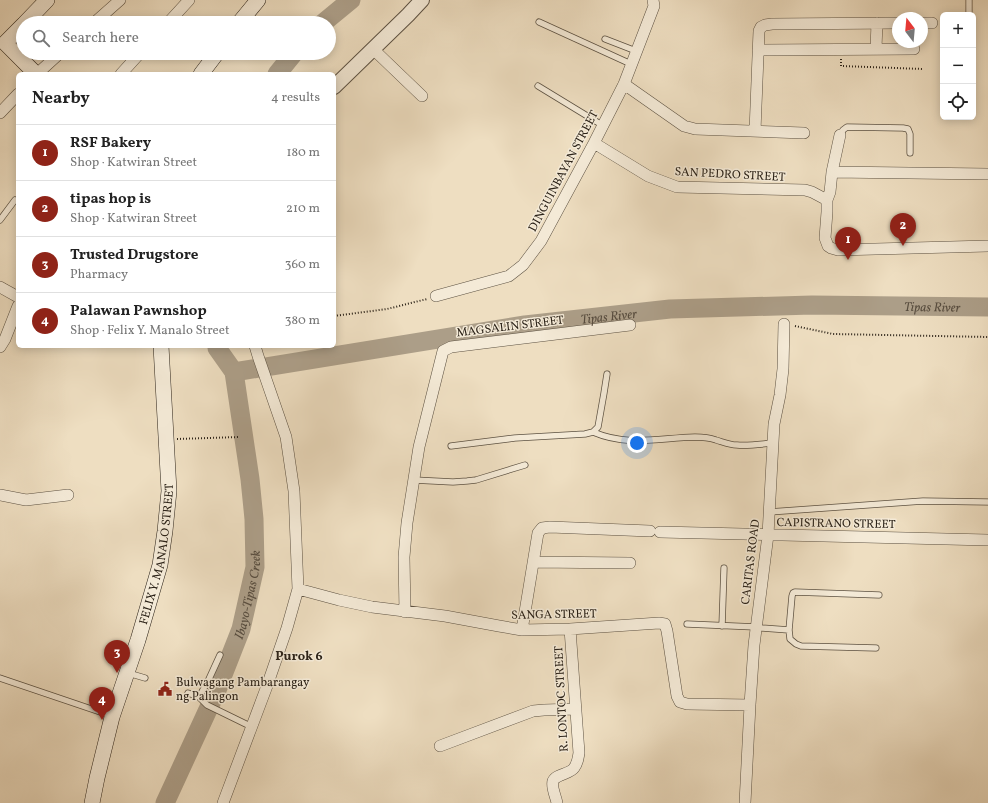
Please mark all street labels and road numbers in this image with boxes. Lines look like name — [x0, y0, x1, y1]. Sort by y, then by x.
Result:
street label: DINGUINBAYAN STREET — [525, 108, 603, 235]
street label: SAN PEDRO STREET — [674, 164, 786, 186]
street label: MAGSALIN STREET — [456, 312, 565, 341]
street label: FELIX Y. MANALO STREET — [136, 483, 178, 627]
street label: CAPISTRANO STREET — [776, 515, 896, 533]
street label: CARITAS ROAD — [738, 518, 764, 606]
street label: SANGA STREET — [511, 606, 597, 624]
street label: R. LONTOC STREET — [551, 646, 573, 752]

